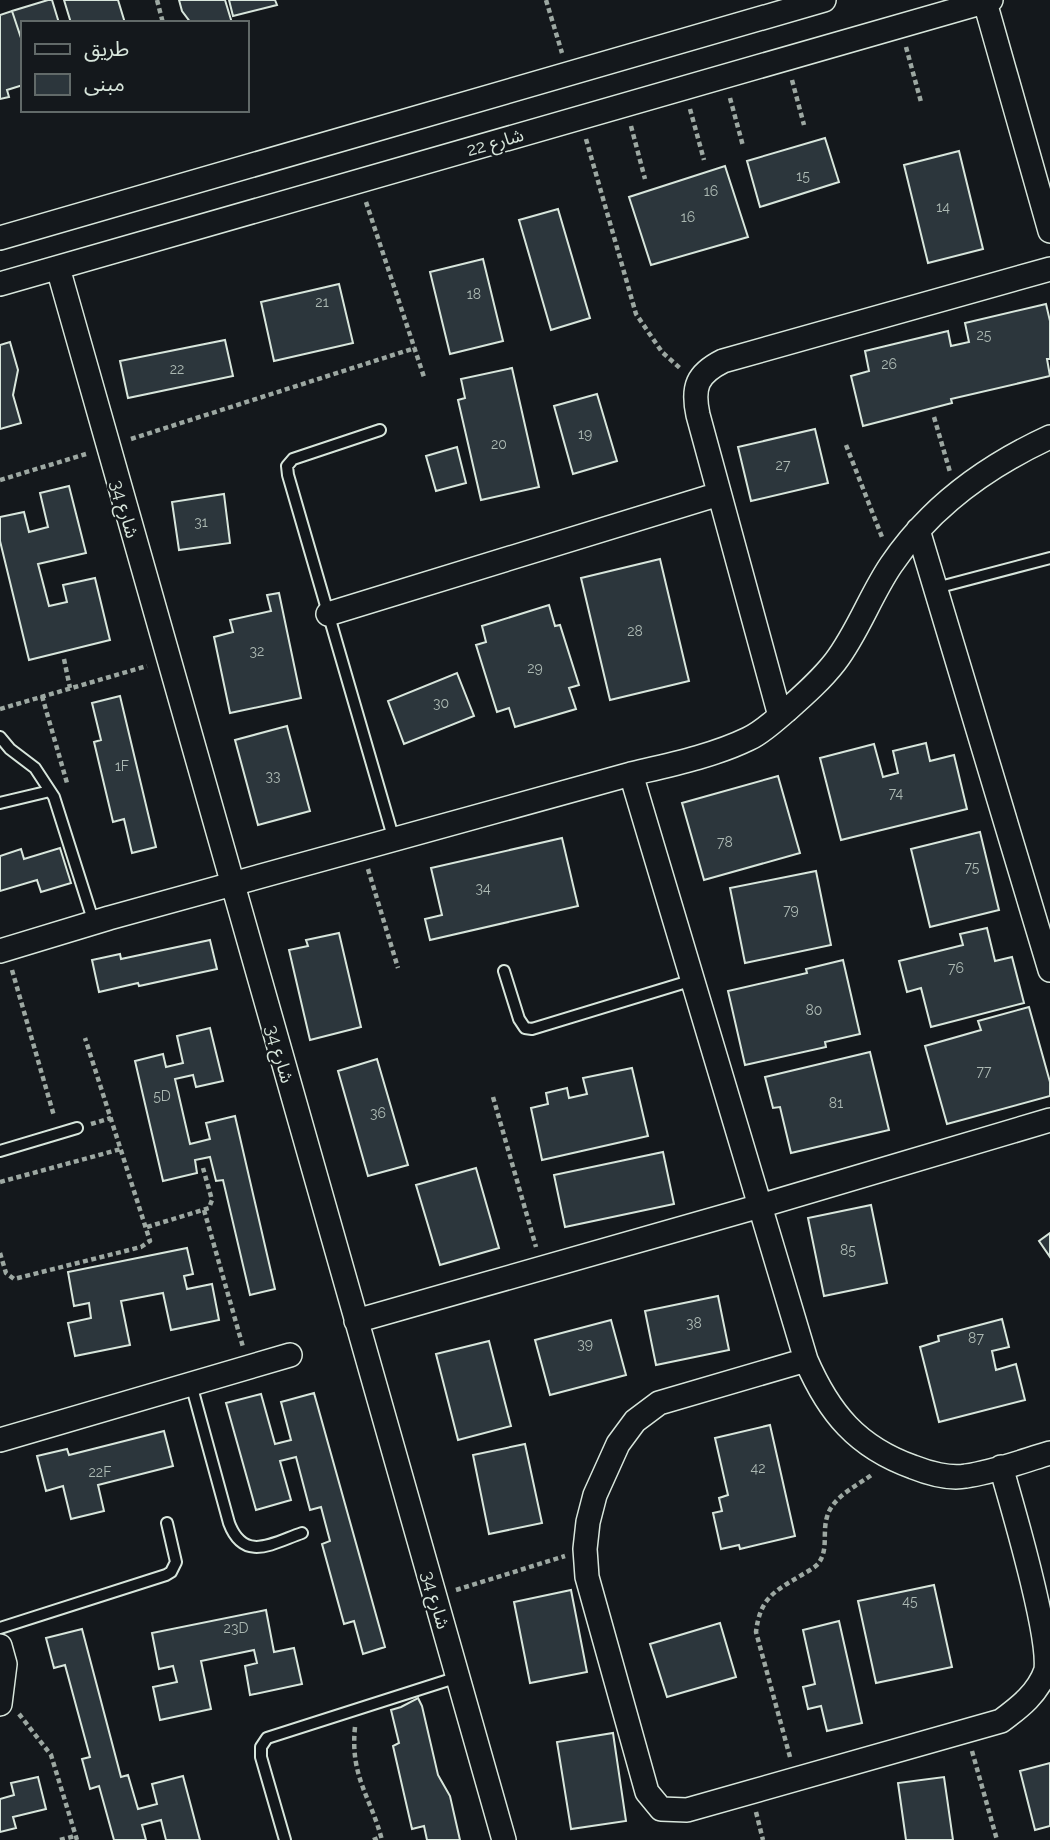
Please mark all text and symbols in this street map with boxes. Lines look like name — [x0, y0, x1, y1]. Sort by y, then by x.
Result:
legend — [21, 21, 248, 112]
text: طريق — [84, 36, 129, 62]
text: مبنى — [84, 71, 125, 96]
street label: شارع 22 — [464, 124, 527, 164]
house number: 15 — [796, 168, 810, 184]
house number: 16 — [704, 183, 718, 199]
house number: 14 — [936, 199, 950, 215]
house number: 16 — [681, 209, 695, 225]
house number: 18 — [467, 286, 481, 302]
house number: 21 — [315, 294, 329, 310]
house number: 25 — [977, 327, 992, 343]
house number: 26 — [881, 356, 897, 372]
house number: 22 — [170, 361, 184, 377]
house number: 19 — [578, 426, 592, 442]
house number: 20 — [491, 436, 507, 452]
house number: 27 — [776, 457, 791, 473]
street label: شارع 34 — [103, 478, 143, 541]
house number: 31 — [194, 514, 208, 530]
house number: 28 — [627, 623, 643, 639]
house number: 32 — [250, 643, 264, 659]
house number: 29 — [527, 660, 543, 676]
house number: 30 — [433, 695, 449, 711]
house number: 1F — [115, 758, 129, 774]
house number: 33 — [266, 768, 280, 784]
house number: 74 — [889, 785, 904, 801]
house number: 78 — [717, 834, 733, 850]
house number: 75 — [965, 859, 980, 875]
house number: 34 — [475, 880, 491, 896]
house number: 79 — [783, 902, 799, 918]
house number: 76 — [948, 960, 964, 976]
house number: 80 — [806, 1002, 822, 1018]
street label: شارع 34 — [258, 1023, 298, 1086]
house number: 77 — [977, 1063, 992, 1079]
house number: 5D — [153, 1088, 171, 1104]
house number: 81 — [829, 1095, 843, 1111]
house number: 36 — [370, 1105, 386, 1121]
house number: 85 — [840, 1242, 856, 1258]
house number: 38 — [686, 1315, 702, 1331]
house number: 87 — [968, 1330, 984, 1346]
house number: 39 — [577, 1336, 593, 1352]
house number: 42 — [751, 1460, 765, 1476]
house number: 22F — [89, 1464, 111, 1480]
street label: شارع 34 — [414, 1569, 454, 1632]
house number: 45 — [902, 1593, 918, 1609]
house number: 23D — [224, 1620, 248, 1636]

